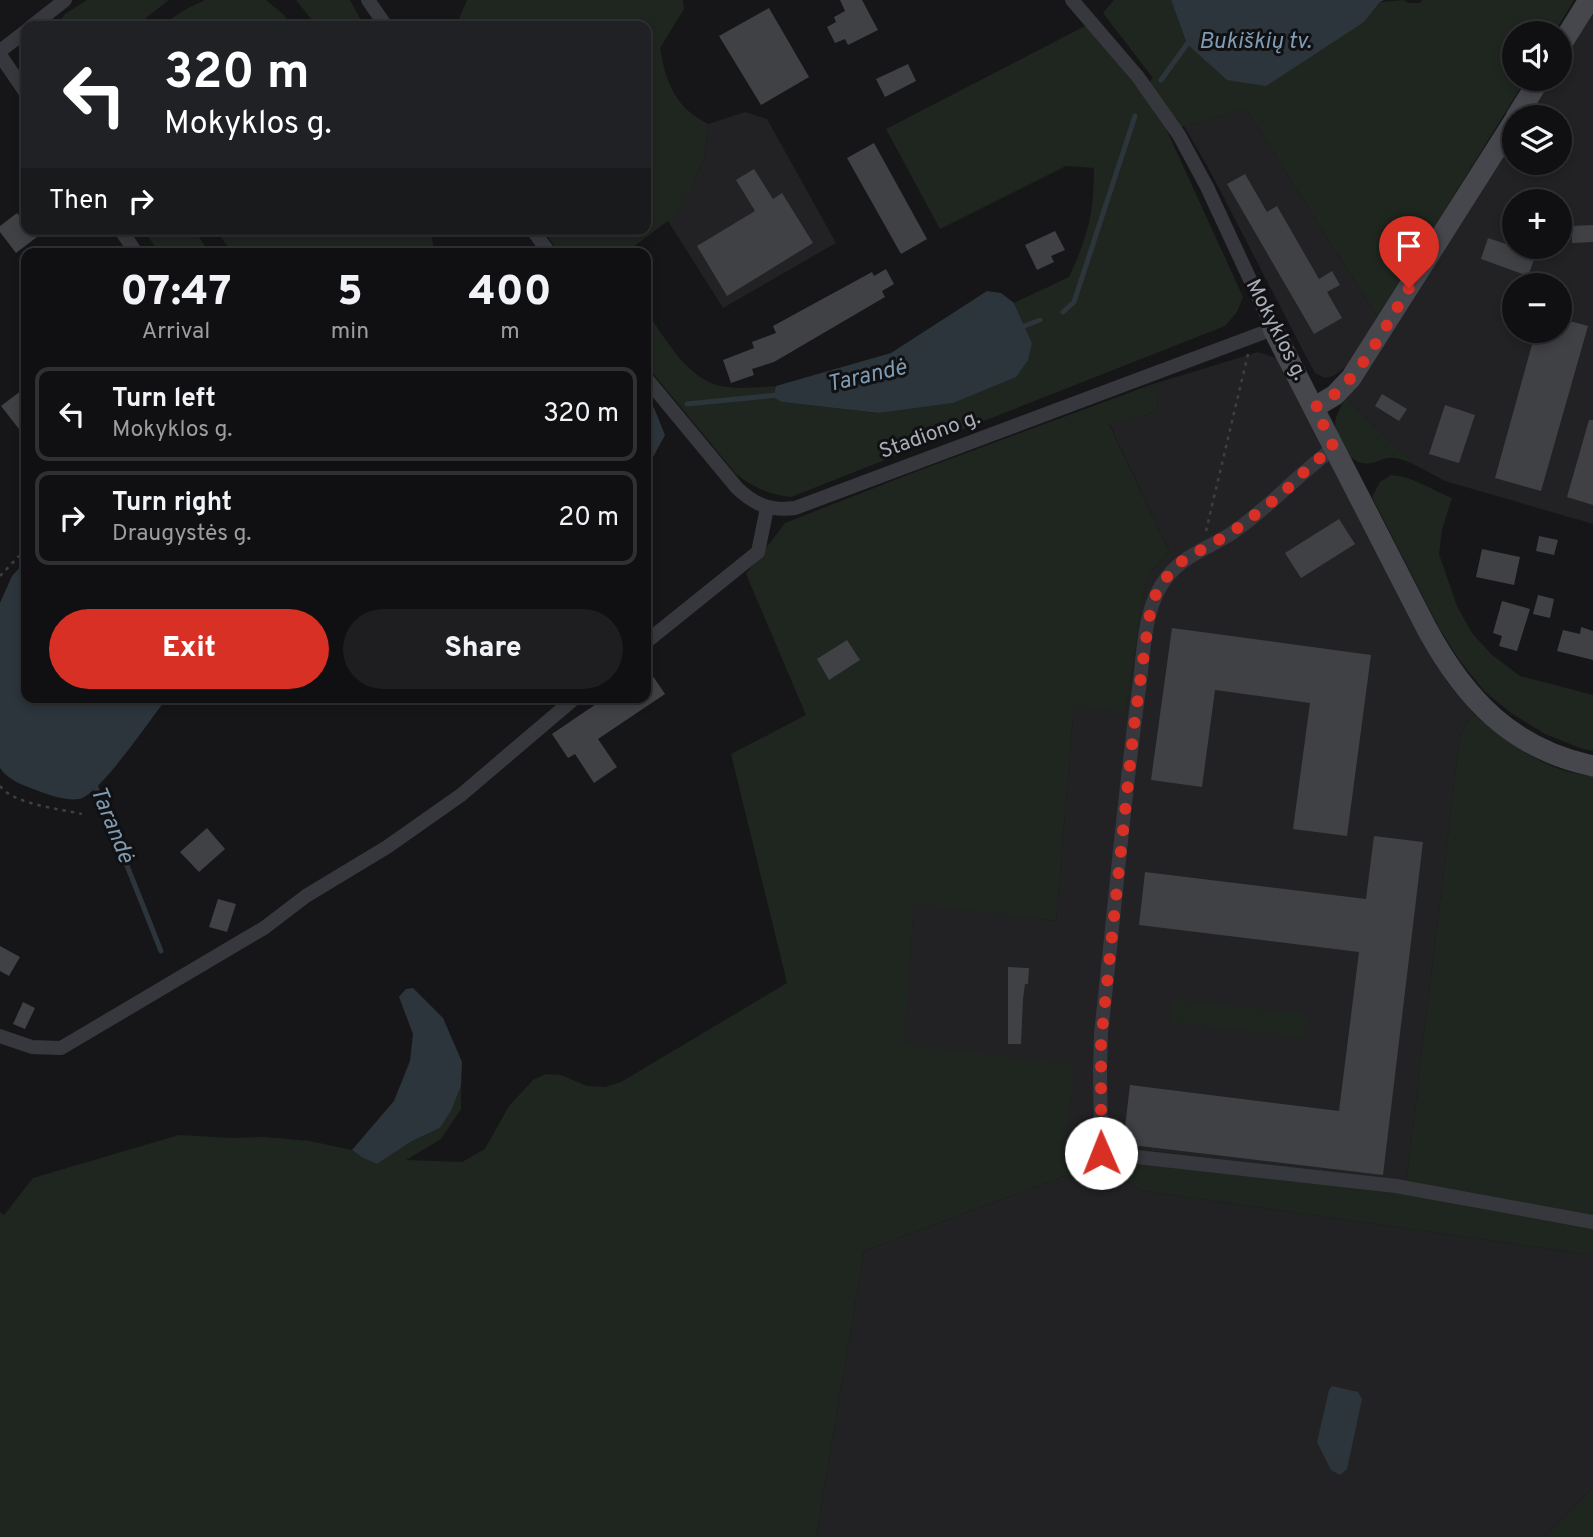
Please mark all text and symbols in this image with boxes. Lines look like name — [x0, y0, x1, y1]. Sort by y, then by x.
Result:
map controls — [1502, 21, 1572, 343]
button: sound — [1502, 21, 1572, 91]
water label: Bukiškių tv. — [1199, 28, 1311, 57]
text: 320 m — [164, 44, 310, 106]
icon: left — [49, 49, 140, 140]
text: Mokyklos g. — [164, 105, 332, 145]
button: layers — [1502, 105, 1572, 175]
icon: right — [122, 182, 160, 220]
text: Then — [49, 185, 108, 218]
button: + — [1502, 189, 1572, 259]
pin — [1379, 216, 1439, 288]
icon: arrive — [1390, 227, 1428, 265]
text: 07:47 — [120, 267, 232, 320]
text: 5 — [337, 267, 363, 320]
text: 400 — [468, 267, 552, 320]
button: − — [1502, 273, 1572, 343]
street label: Mokyklos g. — [1239, 275, 1313, 385]
text: Arrival — [142, 318, 210, 347]
text: min — [331, 318, 369, 347]
text: m — [500, 318, 520, 347]
water label: Tarandė — [824, 354, 911, 400]
text: Turn left — [112, 383, 216, 416]
icon: left — [53, 395, 91, 433]
text: 320 m — [543, 398, 619, 431]
street label: Stadiono g. — [876, 404, 984, 466]
text: Mokyklos g. — [112, 416, 233, 445]
text: Turn right — [112, 487, 232, 520]
icon: right — [53, 499, 91, 537]
text: 20 m — [558, 502, 619, 535]
text: Draugystės g. — [112, 520, 252, 549]
button: Exit — [49, 609, 329, 689]
button: Share — [343, 609, 623, 689]
water label: Tarandė — [82, 782, 140, 869]
position arrow — [1064, 1116, 1138, 1190]

